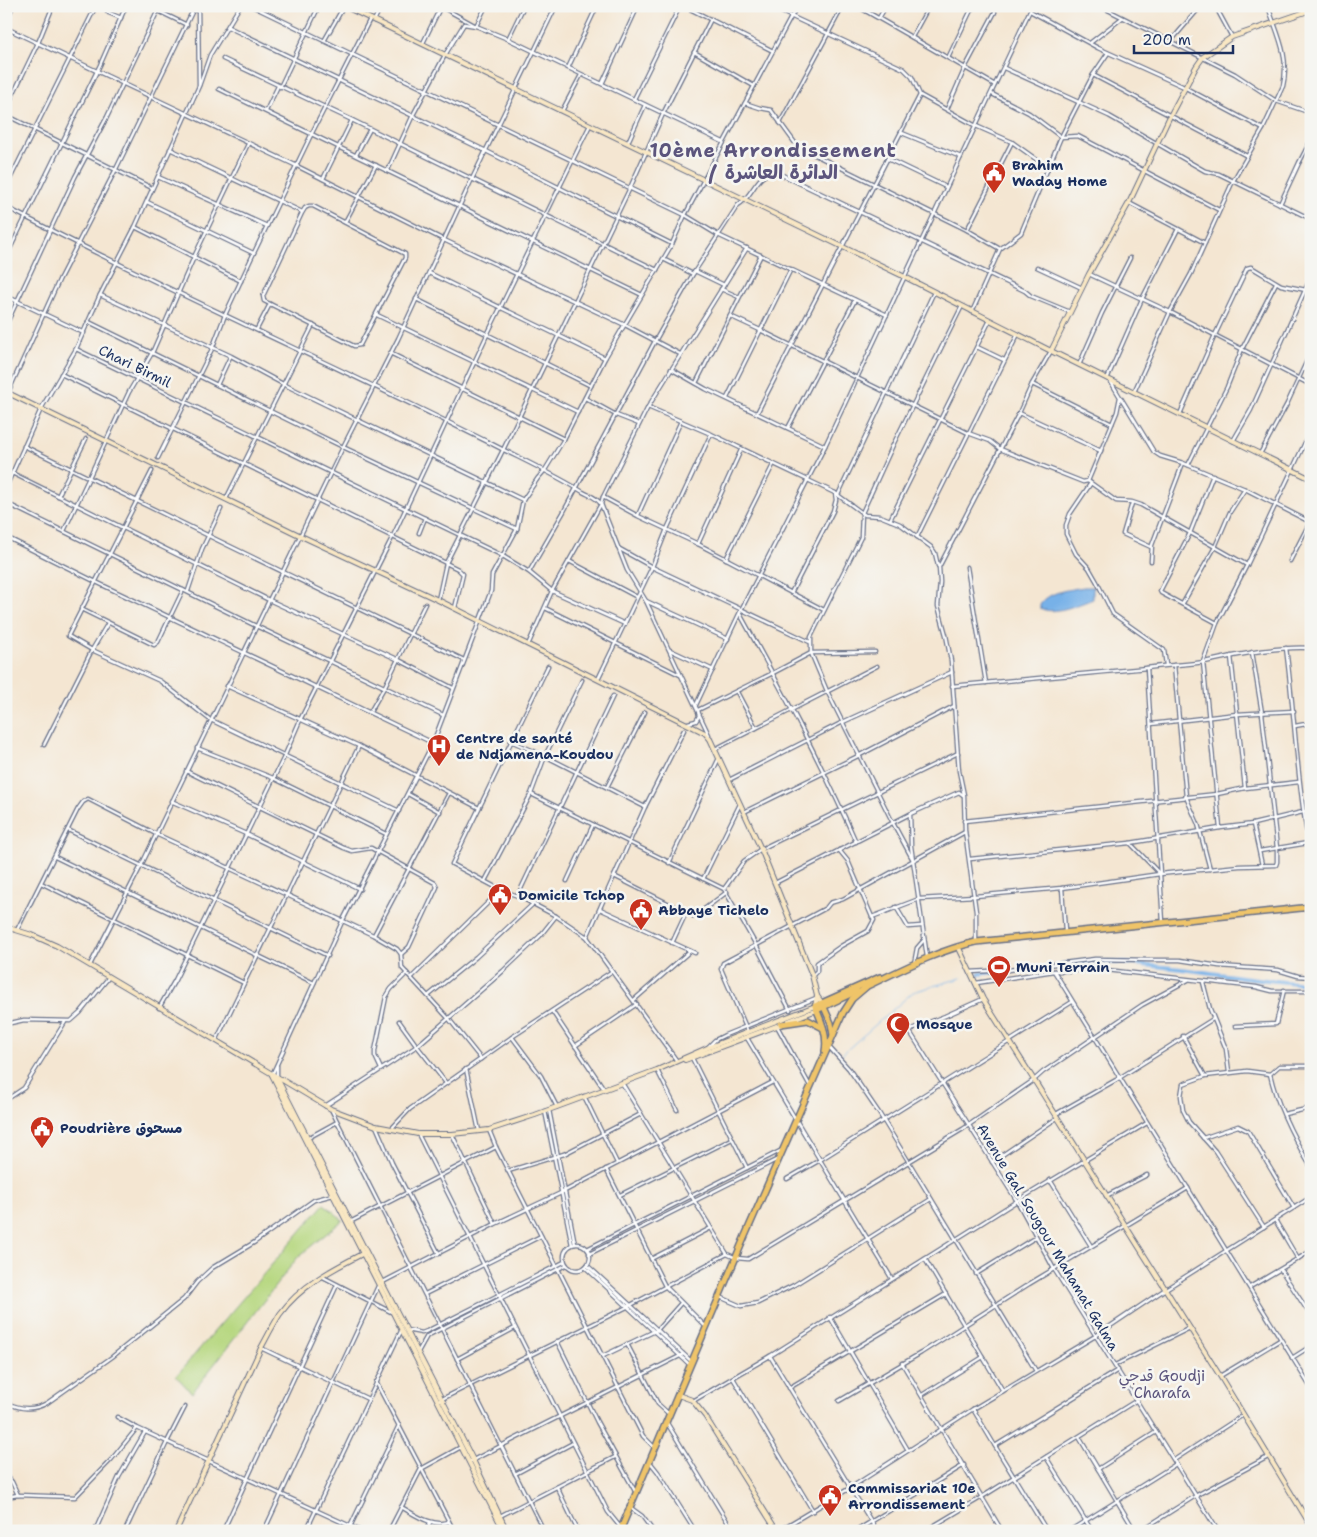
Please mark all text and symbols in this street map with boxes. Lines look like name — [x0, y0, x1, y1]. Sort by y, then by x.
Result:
scale bar — [1134, 22, 1233, 54]
text: 200 m — [1142, 30, 1191, 50]
district label: 10ème Arrondissement / الدائرة العاشرة — [649, 138, 897, 185]
place label: Brahim Waday Home — [1012, 156, 1108, 190]
public building icon: Brahim Waday Home — [981, 160, 1007, 194]
street label: Chari Birmil — [96, 341, 175, 392]
place label: Centre de santé de Ndjamena-Koudou — [456, 729, 614, 763]
hospital icon: Centre de santé de Ndjamena-Koudou — [426, 733, 452, 767]
public building icon: Domicile Tchop — [487, 882, 513, 916]
place label: Domicile Tchop — [518, 886, 625, 904]
public building icon: Abbaye Tichelo — [628, 897, 654, 931]
place label: Abbaye Tichelo — [658, 901, 769, 919]
sports icon: Muni Terrain — [986, 954, 1012, 988]
place label: Muni Terrain — [1016, 958, 1110, 976]
mosque icon: Mosque — [885, 1011, 911, 1045]
place label: Mosque — [916, 1015, 973, 1033]
public building icon: Poudrière مسحوق — [29, 1115, 55, 1149]
place label: Poudrière مسحوق — [60, 1119, 182, 1138]
street label: Avenue Gal. Sougour Mahamat Galma — [973, 1120, 1123, 1354]
district label: قدجي Goudji Charafa — [1119, 1366, 1205, 1403]
place label: Commissariat 10e Arrondissement — [848, 1479, 976, 1513]
public building icon: Commissariat 10e Arrondissement — [817, 1483, 843, 1517]

